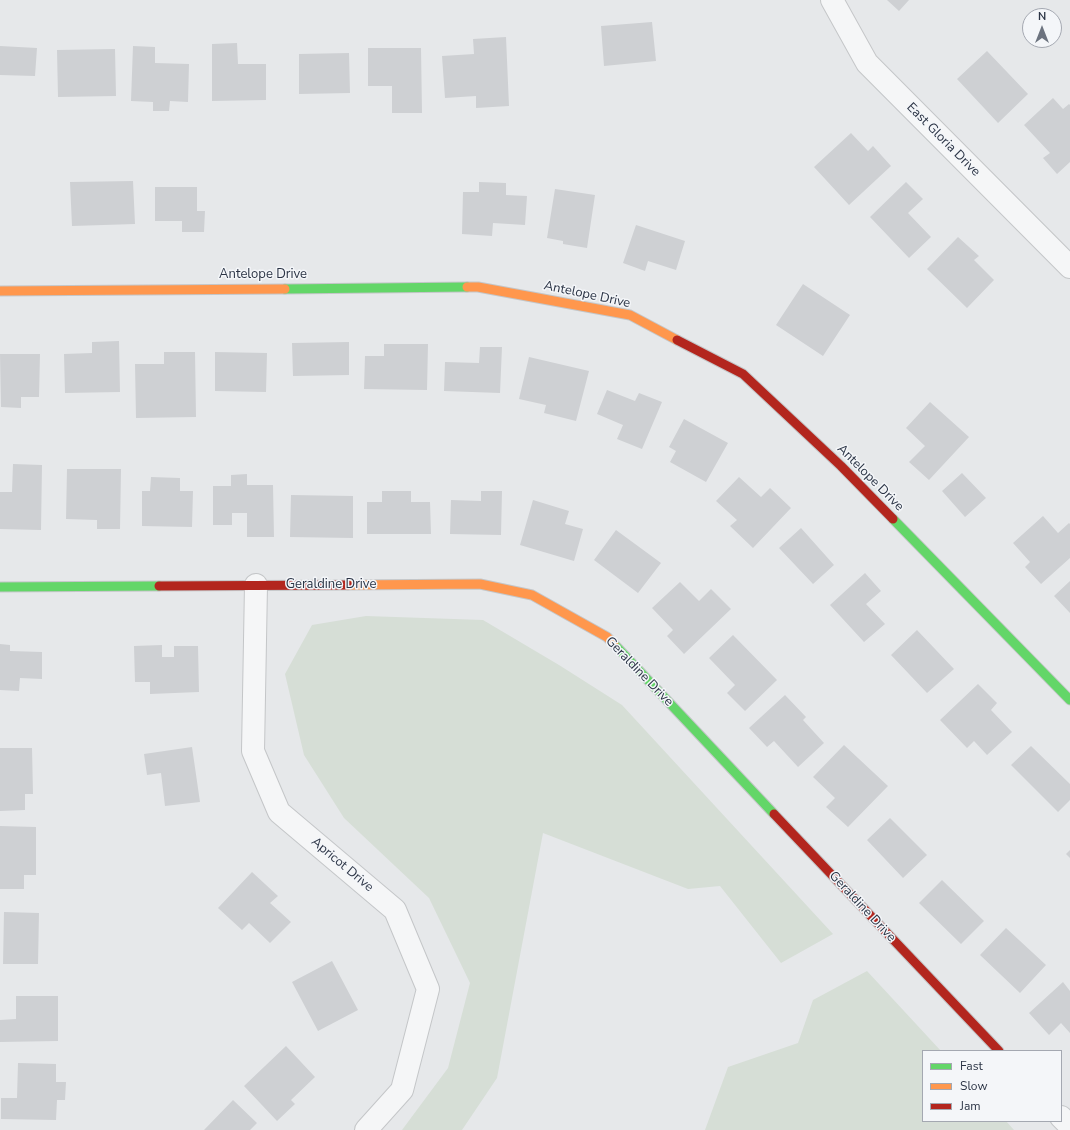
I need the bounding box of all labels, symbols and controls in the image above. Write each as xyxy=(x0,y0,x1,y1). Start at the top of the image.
north arrow xyxy=(1022,8,1062,48)
text: N xyxy=(1038,9,1046,24)
street label: East Gloria Drive xyxy=(903,100,983,180)
street label: Antelope Drive xyxy=(219,267,307,283)
street label: Antelope Drive xyxy=(542,278,632,312)
street label: Antelope Drive xyxy=(833,441,907,515)
street label: Geraldine Drive xyxy=(286,577,376,593)
street label: Geraldine Drive xyxy=(602,634,676,710)
street label: Apricot Drive xyxy=(308,834,376,896)
street label: Geraldine Drive xyxy=(825,869,899,945)
legend xyxy=(922,1050,1062,1122)
text: Fast xyxy=(960,1058,983,1074)
text: Slow xyxy=(960,1078,988,1094)
text: Jam xyxy=(960,1098,981,1114)

